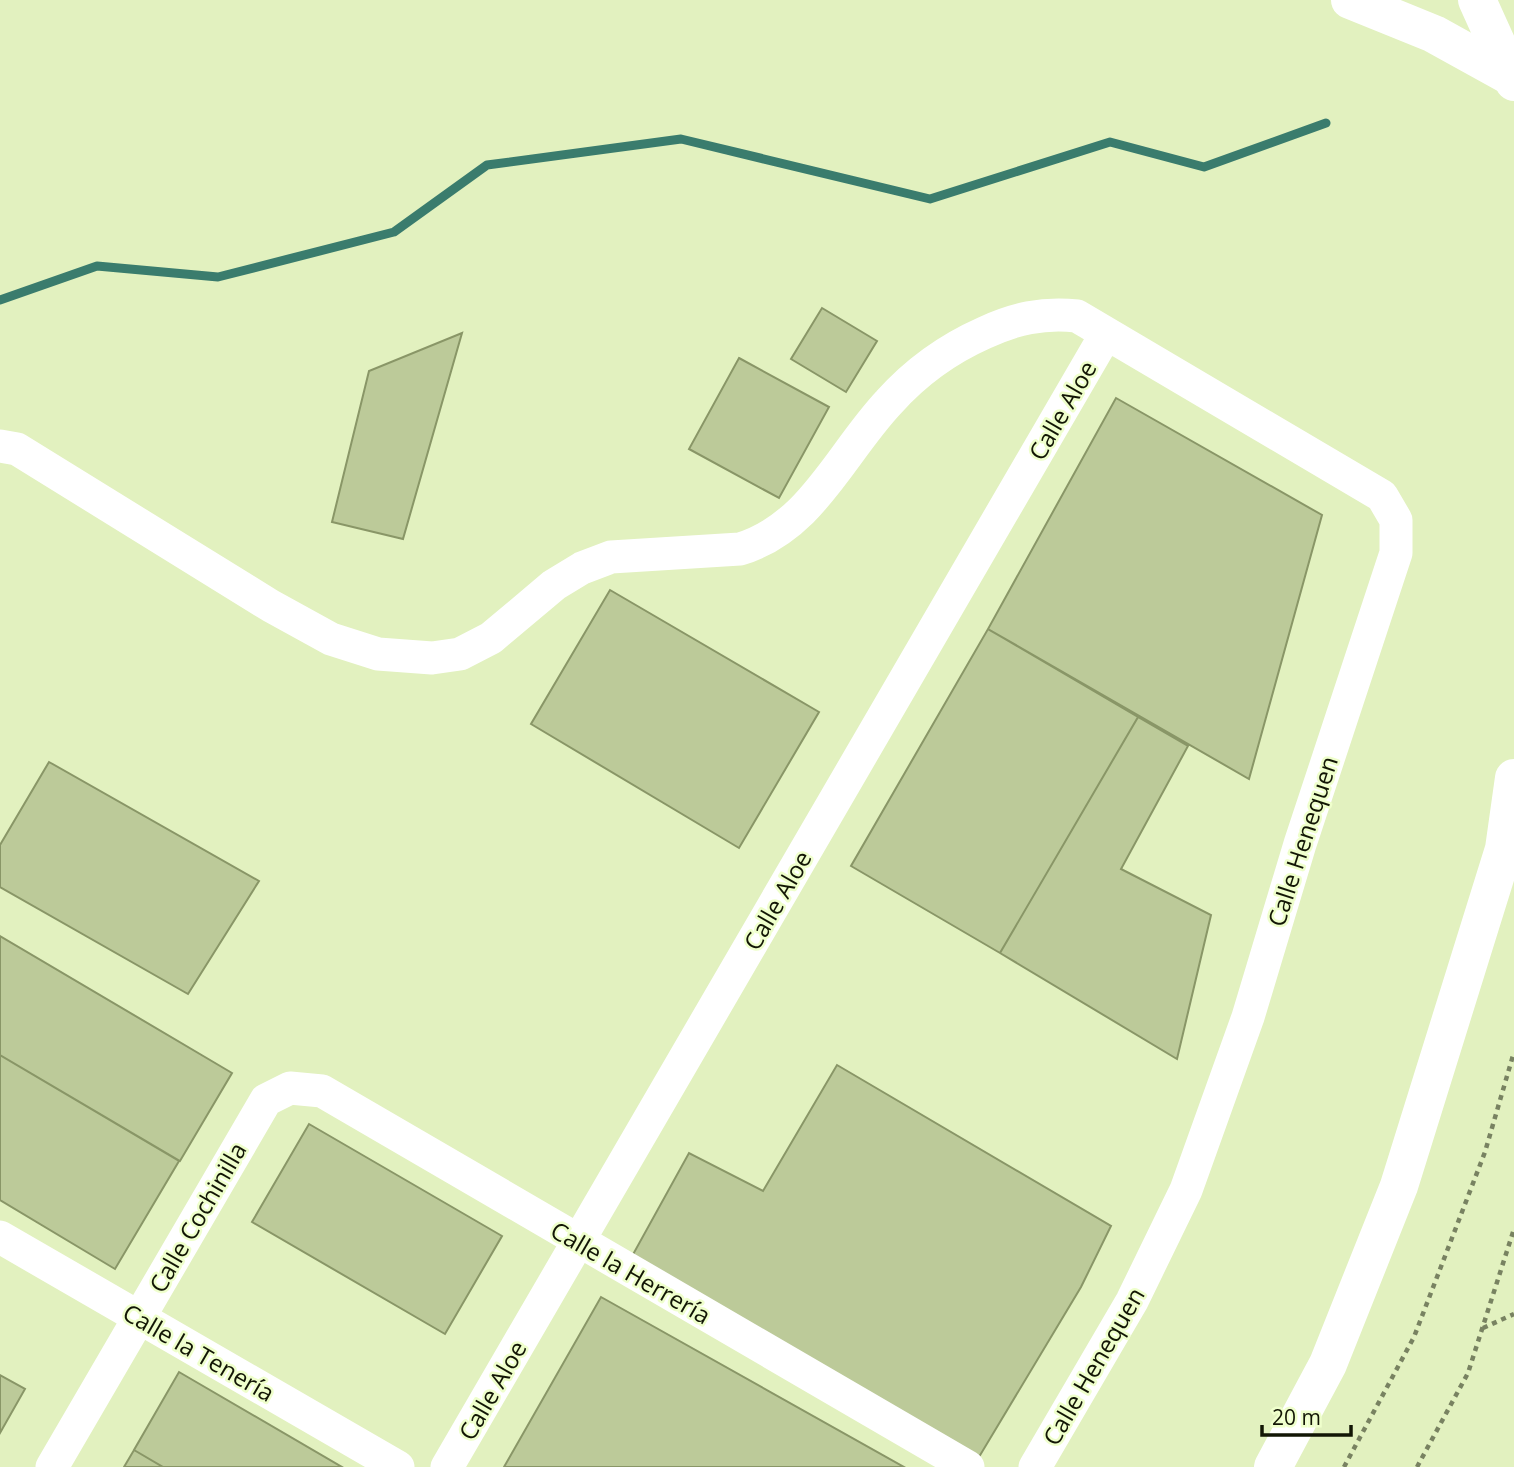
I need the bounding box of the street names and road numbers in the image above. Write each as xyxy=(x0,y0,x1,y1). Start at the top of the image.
street label: Calle Aloe xyxy=(1020,354,1104,466)
street label: Calle Henequen xyxy=(1259,752,1345,930)
street label: Calle Aloe xyxy=(735,844,819,956)
street label: Calle Cochinilla xyxy=(141,1136,253,1298)
street label: Calle la Herrería xyxy=(545,1213,717,1331)
street label: Calle Henequen xyxy=(1034,1281,1152,1451)
street label: Calle la Tenería xyxy=(117,1295,281,1409)
street label: Calle Aloe xyxy=(450,1334,534,1446)

